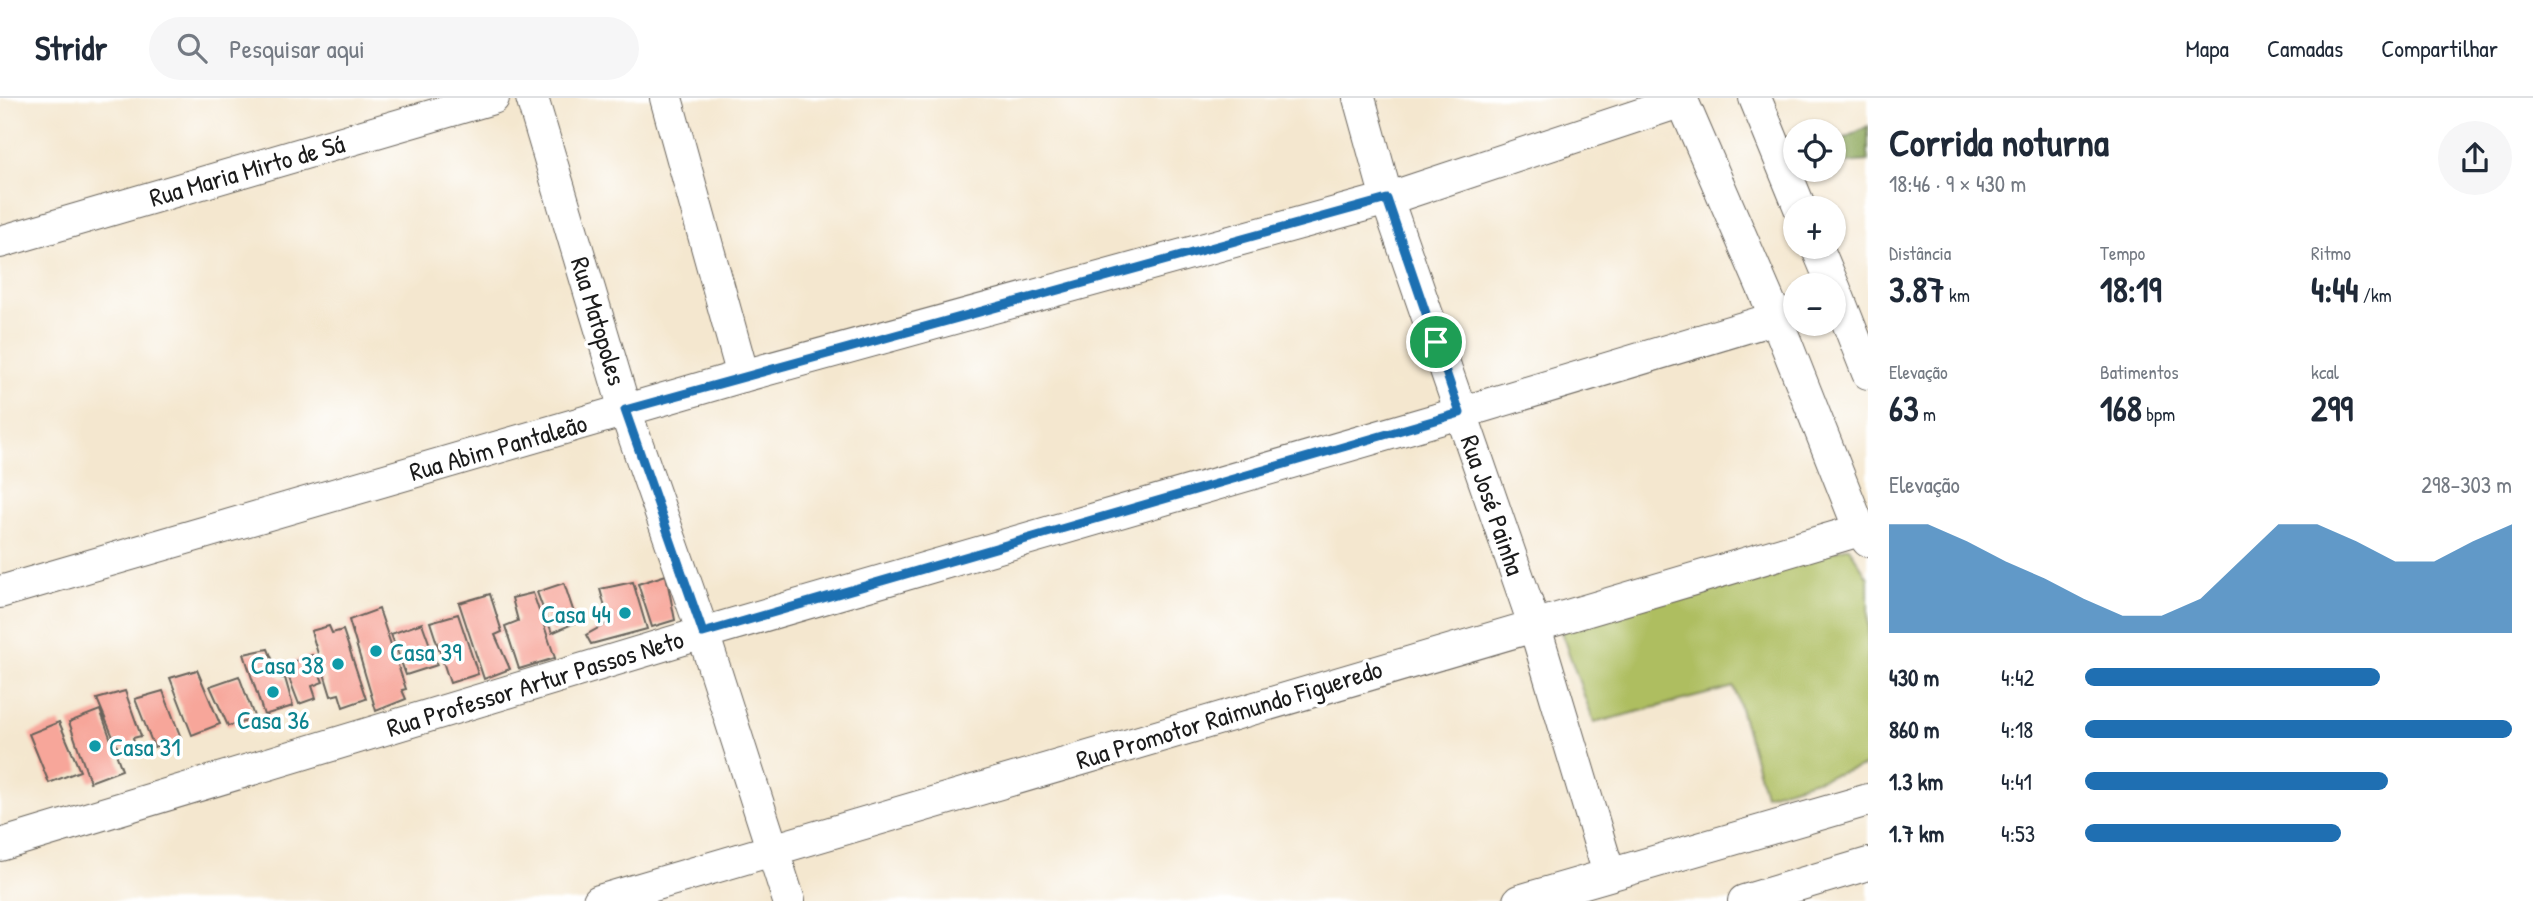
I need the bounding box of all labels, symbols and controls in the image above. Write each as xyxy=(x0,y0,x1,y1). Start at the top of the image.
search box xyxy=(149,17,639,80)
text: Stridr xyxy=(35,26,107,70)
icon: search xyxy=(173,29,211,67)
text: Pesquisar aqui xyxy=(229,31,365,66)
text: Mapa xyxy=(2186,32,2229,64)
text: Camadas xyxy=(2267,32,2343,64)
text: Compartilhar xyxy=(2381,32,2498,64)
text: Corrida noturna xyxy=(1889,116,2109,168)
map controls xyxy=(1783,119,1846,336)
button: locate xyxy=(1783,119,1846,182)
button: share xyxy=(2438,121,2512,195)
street label: Rua Maria Mirto de Sá xyxy=(145,125,349,215)
text: 18:46 · 9 × 430 m xyxy=(1889,168,2026,199)
button: + xyxy=(1783,196,1846,259)
text: Distância xyxy=(1889,240,1951,266)
text: Tempo xyxy=(2100,240,2145,266)
text: Ritmo xyxy=(2311,240,2351,266)
street label: Rua Matopoles xyxy=(563,253,635,389)
text: 3.87 xyxy=(1889,266,1945,313)
text: 18:19 xyxy=(2100,266,2162,313)
text: 4:44 xyxy=(2311,266,2359,313)
button: − xyxy=(1783,273,1846,336)
text: km xyxy=(1945,282,1970,308)
text: /km xyxy=(2359,282,2392,308)
pin xyxy=(1406,312,1466,372)
icon: arrive xyxy=(1417,323,1455,361)
text: Elevação xyxy=(1889,359,1948,385)
text: Batimentos xyxy=(2100,359,2178,385)
text: kcal xyxy=(2311,359,2339,385)
text: 63 xyxy=(1889,385,1919,432)
text: 168 xyxy=(2100,385,2142,432)
text: 299 xyxy=(2311,385,2353,432)
text: m xyxy=(1919,401,1936,427)
text: bpm xyxy=(2142,401,2175,427)
street label: Rua Abim Pantaleão xyxy=(405,405,591,489)
street label: Rua José Painha xyxy=(1453,430,1533,580)
text: Elevação xyxy=(1889,469,1960,500)
text: 298–303 m xyxy=(2421,469,2512,500)
place label: Casa 44 xyxy=(541,596,611,631)
marker: Casa 44 xyxy=(617,605,633,621)
street label: Rua Professor Artur Passos Neto xyxy=(382,621,688,745)
place label: Casa 39 xyxy=(390,634,462,669)
marker: Casa 39 xyxy=(368,643,384,659)
place label: Casa 38 xyxy=(250,647,324,682)
street label: Rua Promotor Raimundo Figueredo xyxy=(1072,651,1386,777)
marker: Casa 38 xyxy=(330,656,346,672)
text: 430 m xyxy=(1889,662,1939,693)
text: 4:42 xyxy=(2001,662,2034,693)
marker: Casa 36 xyxy=(265,684,281,700)
place label: Casa 36 xyxy=(237,702,309,737)
text: 860 m xyxy=(1889,714,1939,745)
text: 4:18 xyxy=(2001,714,2033,745)
place label: Casa 31 xyxy=(109,729,181,764)
marker: Casa 31 xyxy=(87,738,103,754)
text: 1.3 km xyxy=(1889,766,1943,797)
text: 4:41 xyxy=(2001,766,2032,797)
text: 1.7 km xyxy=(1889,818,1944,849)
text: 4:53 xyxy=(2001,818,2035,849)

